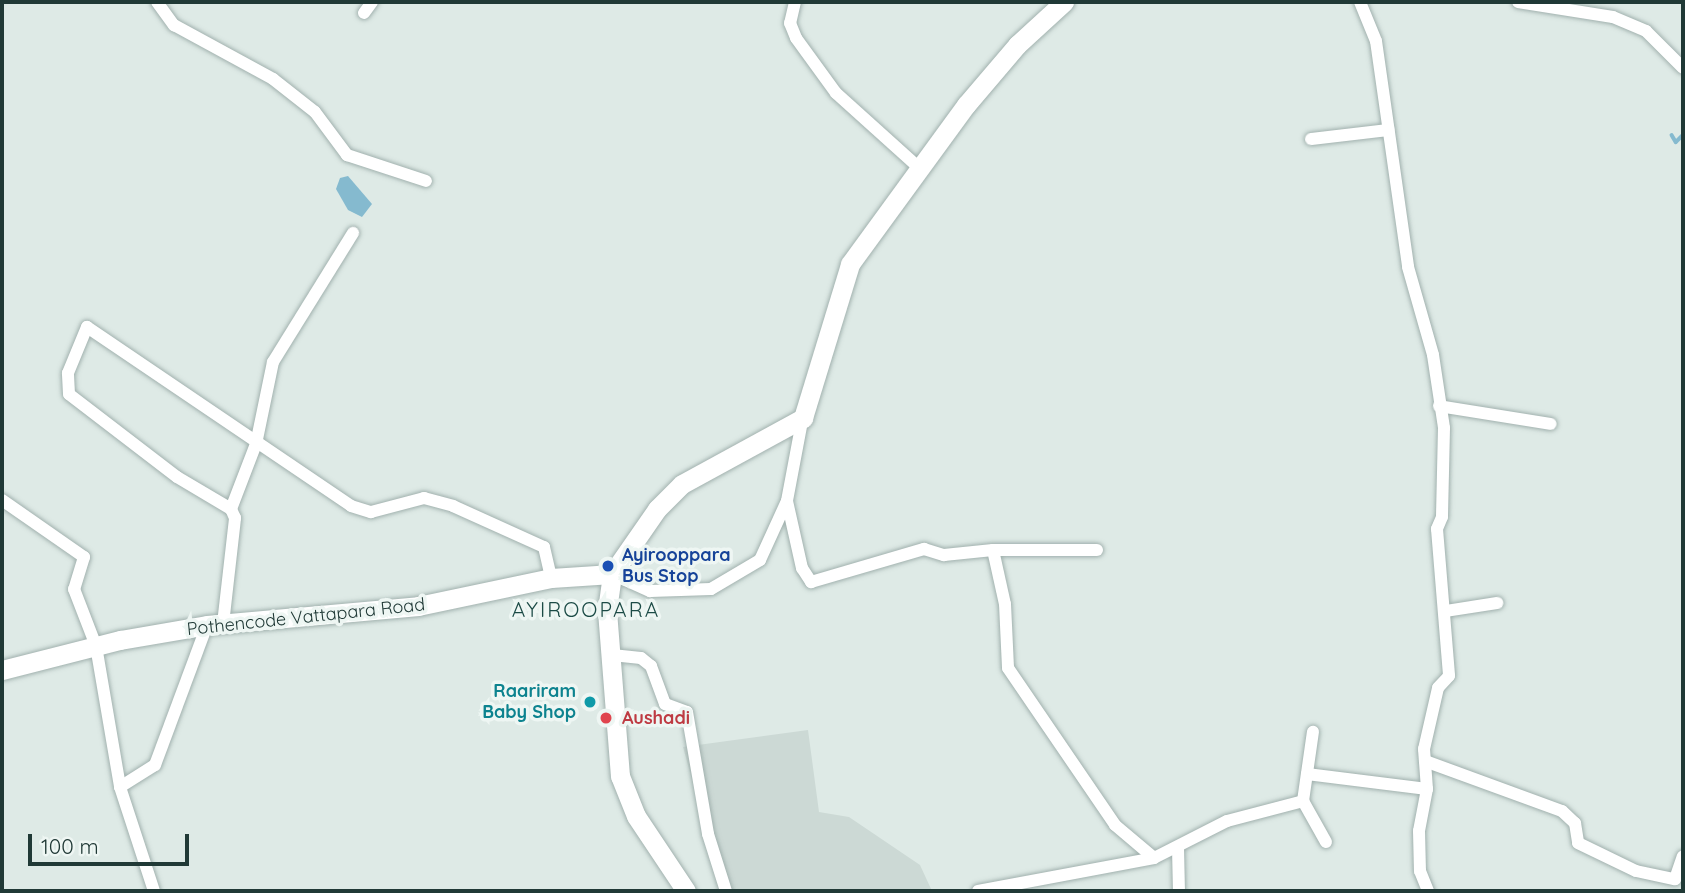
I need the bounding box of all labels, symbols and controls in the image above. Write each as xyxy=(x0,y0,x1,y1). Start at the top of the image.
place label: Ayirooppara Bus Stop xyxy=(622,545,731,588)
marker: Ayirooppara Bus Stop xyxy=(600,558,616,574)
street label: Pothencode Vattapara Road xyxy=(186,594,426,640)
district label: AYIROOPARA xyxy=(513,596,659,622)
place label: Raariram Baby Shop xyxy=(482,681,576,724)
marker: Raariram Baby Shop xyxy=(582,694,598,710)
place label: Aushadi xyxy=(622,707,690,729)
marker: Aushadi xyxy=(596,708,616,728)
scale bar xyxy=(32,820,192,864)
text: 100 m xyxy=(41,833,99,859)

